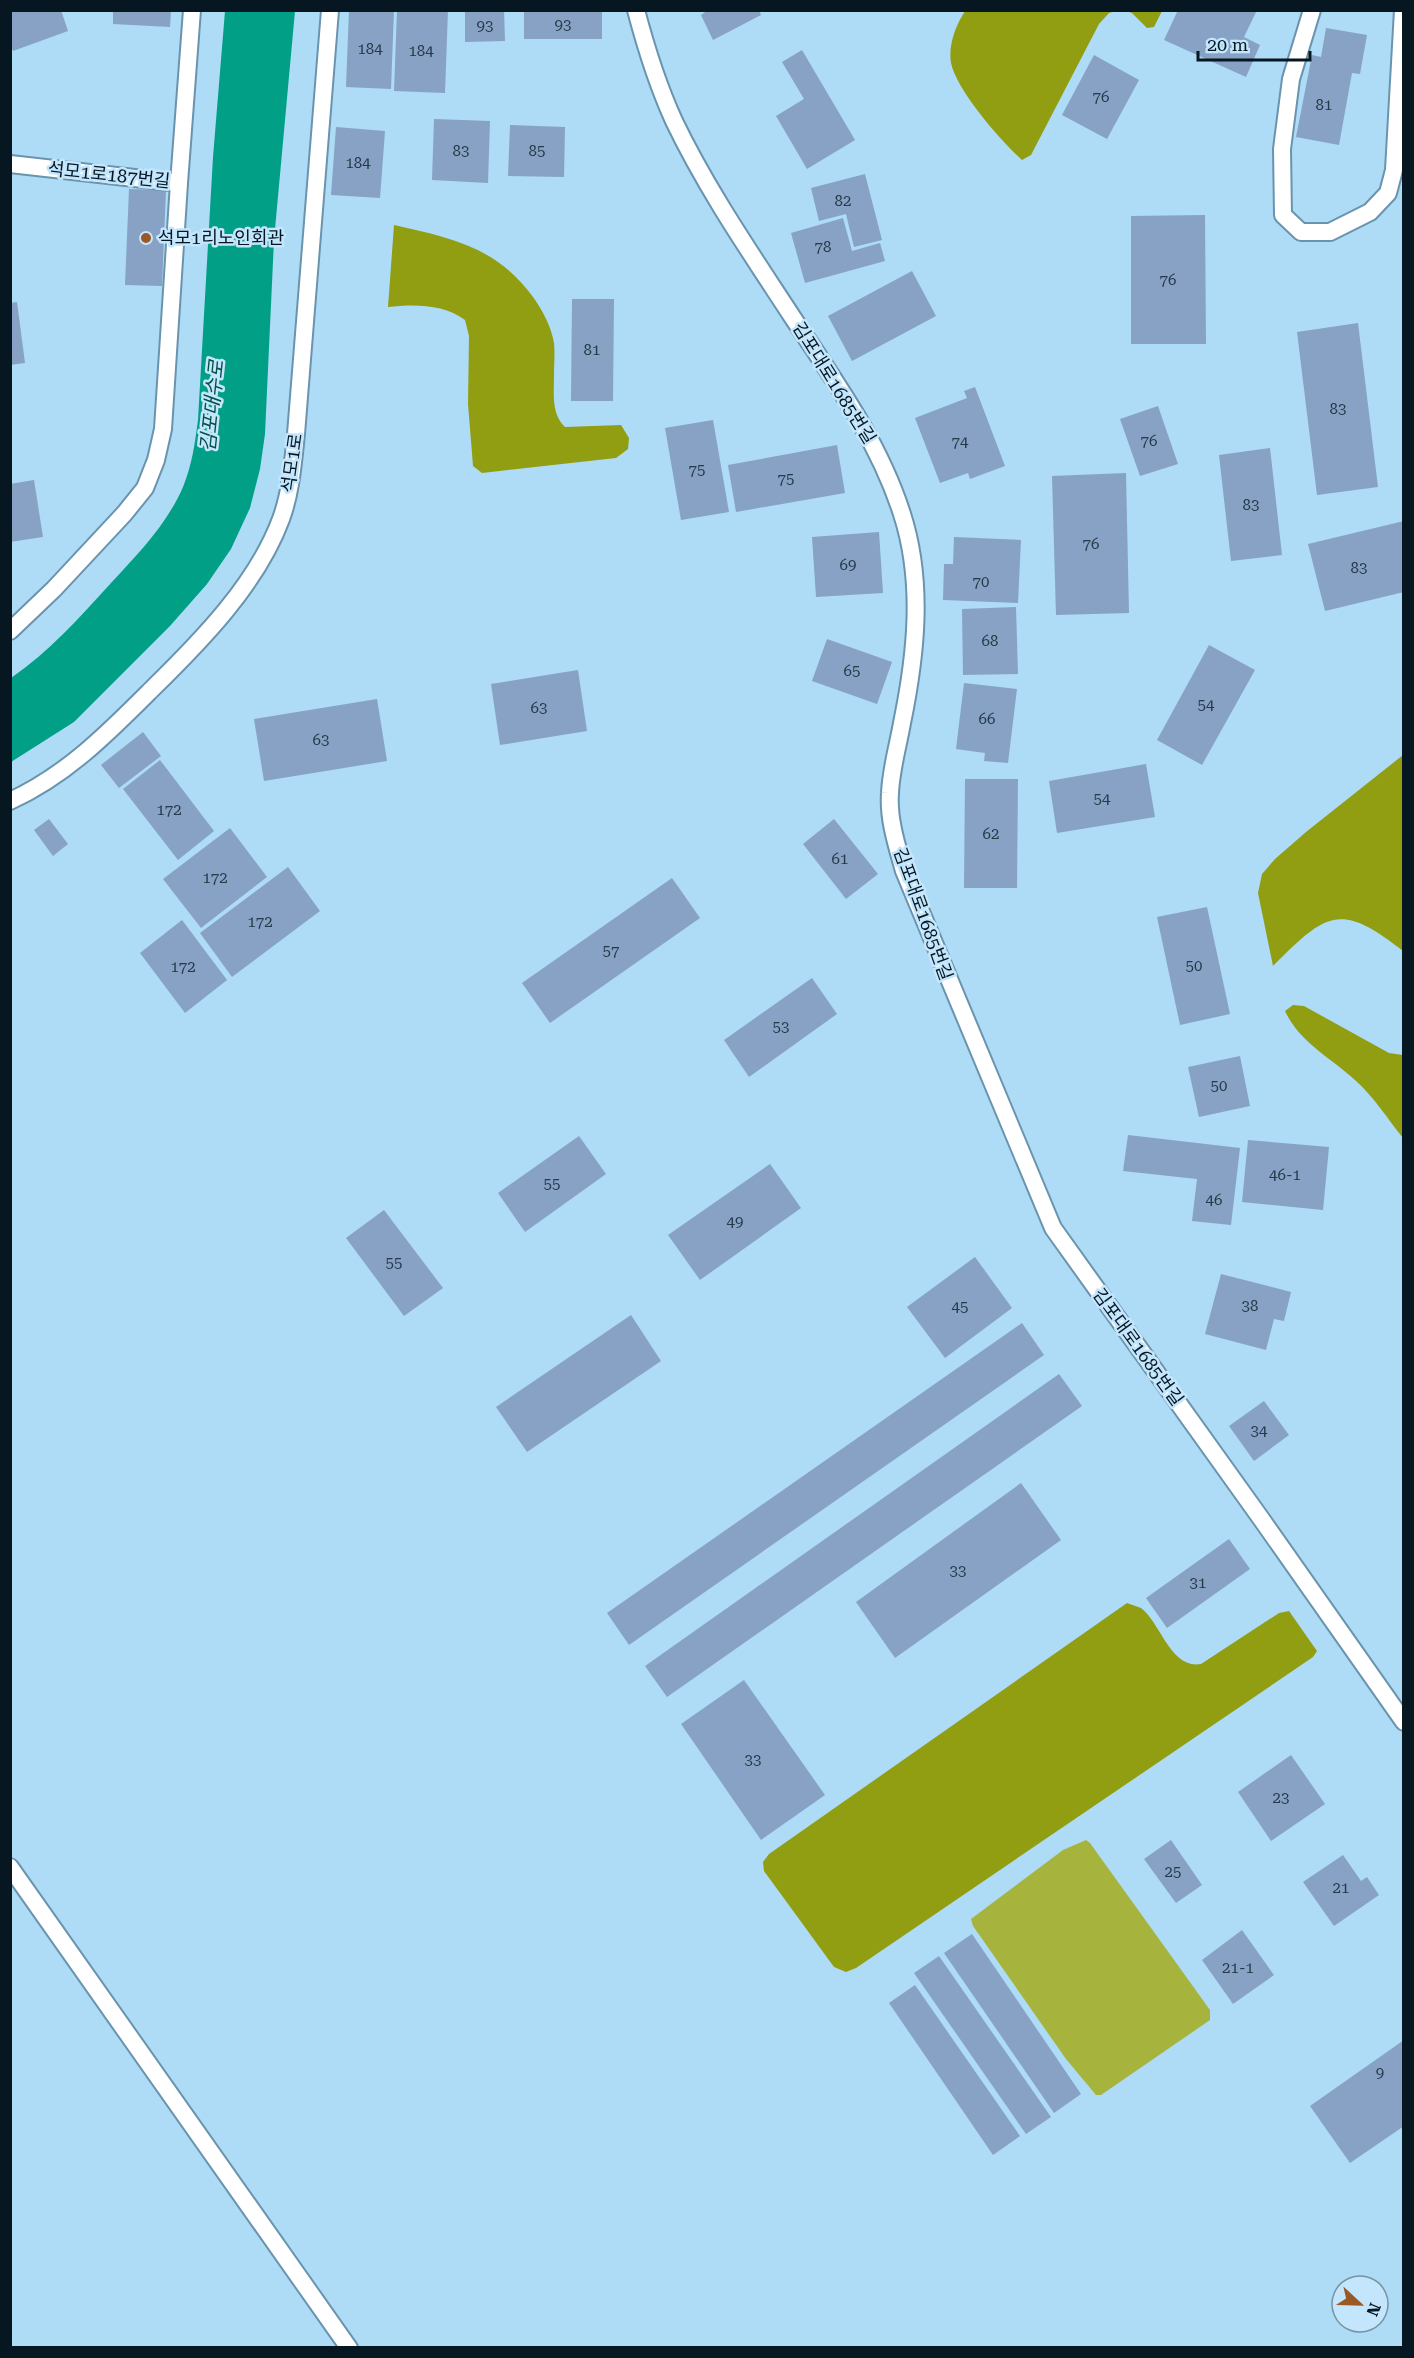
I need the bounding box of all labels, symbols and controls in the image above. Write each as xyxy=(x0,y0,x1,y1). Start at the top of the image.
house number: 93 xyxy=(555,16,571,34)
house number: 93 xyxy=(477,17,493,35)
scale bar xyxy=(1198,24,1310,62)
text: 20 m xyxy=(1207,34,1248,55)
house number: 184 xyxy=(357,40,383,58)
house number: 184 xyxy=(408,42,434,60)
house number: 76 xyxy=(1093,88,1109,106)
house number: 81 xyxy=(1316,96,1332,114)
house number: 83 xyxy=(453,142,469,160)
house number: 85 xyxy=(529,142,545,160)
house number: 184 xyxy=(345,154,371,172)
street label: 석모1로187번길 xyxy=(47,158,171,191)
house number: 82 xyxy=(835,192,851,210)
place label: 석모1리노인회관 xyxy=(158,227,284,248)
marker: 석모1리노인회관 xyxy=(139,231,153,245)
house number: 78 xyxy=(815,238,831,256)
house number: 76 xyxy=(1160,271,1176,289)
street label: 김포대로1685번길 xyxy=(789,318,880,448)
house number: 81 xyxy=(584,341,600,359)
water label: 김포대수로 xyxy=(195,357,229,453)
house number: 83 xyxy=(1330,400,1346,418)
street label: 석모1로 xyxy=(277,432,306,494)
house number: 76 xyxy=(1141,432,1157,450)
house number: 74 xyxy=(952,433,969,451)
house number: 75 xyxy=(689,461,705,479)
house number: 75 xyxy=(778,470,794,488)
house number: 83 xyxy=(1243,496,1259,514)
house number: 76 xyxy=(1083,535,1099,553)
house number: 69 xyxy=(840,556,856,574)
house number: 83 xyxy=(1351,559,1367,577)
house number: 70 xyxy=(973,573,989,591)
house number: 68 xyxy=(982,632,998,650)
house number: 65 xyxy=(844,662,860,680)
house number: 54 xyxy=(1198,696,1215,714)
house number: 63 xyxy=(531,699,547,717)
house number: 66 xyxy=(979,710,995,728)
house number: 63 xyxy=(313,731,329,749)
house number: 54 xyxy=(1094,790,1111,808)
house number: 172 xyxy=(156,801,182,819)
house number: 62 xyxy=(983,825,999,843)
street label: 김포대로1685번길 xyxy=(890,845,957,983)
house number: 61 xyxy=(832,850,848,868)
house number: 172 xyxy=(202,869,228,887)
house number: 172 xyxy=(247,913,273,931)
house number: 57 xyxy=(603,942,619,960)
house number: 50 xyxy=(1186,957,1202,975)
house number: 172 xyxy=(170,958,196,976)
house number: 53 xyxy=(773,1018,789,1036)
house number: 50 xyxy=(1211,1077,1227,1095)
house number: 46-1 xyxy=(1269,1166,1301,1184)
house number: 55 xyxy=(544,1175,560,1193)
house number: 46 xyxy=(1206,1191,1222,1209)
house number: 49 xyxy=(727,1213,743,1231)
house number: 55 xyxy=(386,1254,402,1272)
street label: 김포대로1685번길 xyxy=(1089,1284,1188,1409)
house number: 38 xyxy=(1242,1297,1258,1315)
house number: 45 xyxy=(952,1298,968,1316)
house number: 34 xyxy=(1251,1422,1268,1440)
house number: 33 xyxy=(950,1562,966,1580)
house number: 31 xyxy=(1190,1574,1206,1592)
house number: 33 xyxy=(745,1751,761,1769)
house number: 23 xyxy=(1273,1789,1289,1807)
house number: 25 xyxy=(1165,1863,1181,1881)
house number: 21 xyxy=(1333,1879,1349,1897)
house number: 21-1 xyxy=(1222,1959,1254,1977)
house number: 9 xyxy=(1376,2064,1384,2082)
north arrow xyxy=(1330,2274,1390,2334)
text: N xyxy=(1362,2300,1385,2319)

